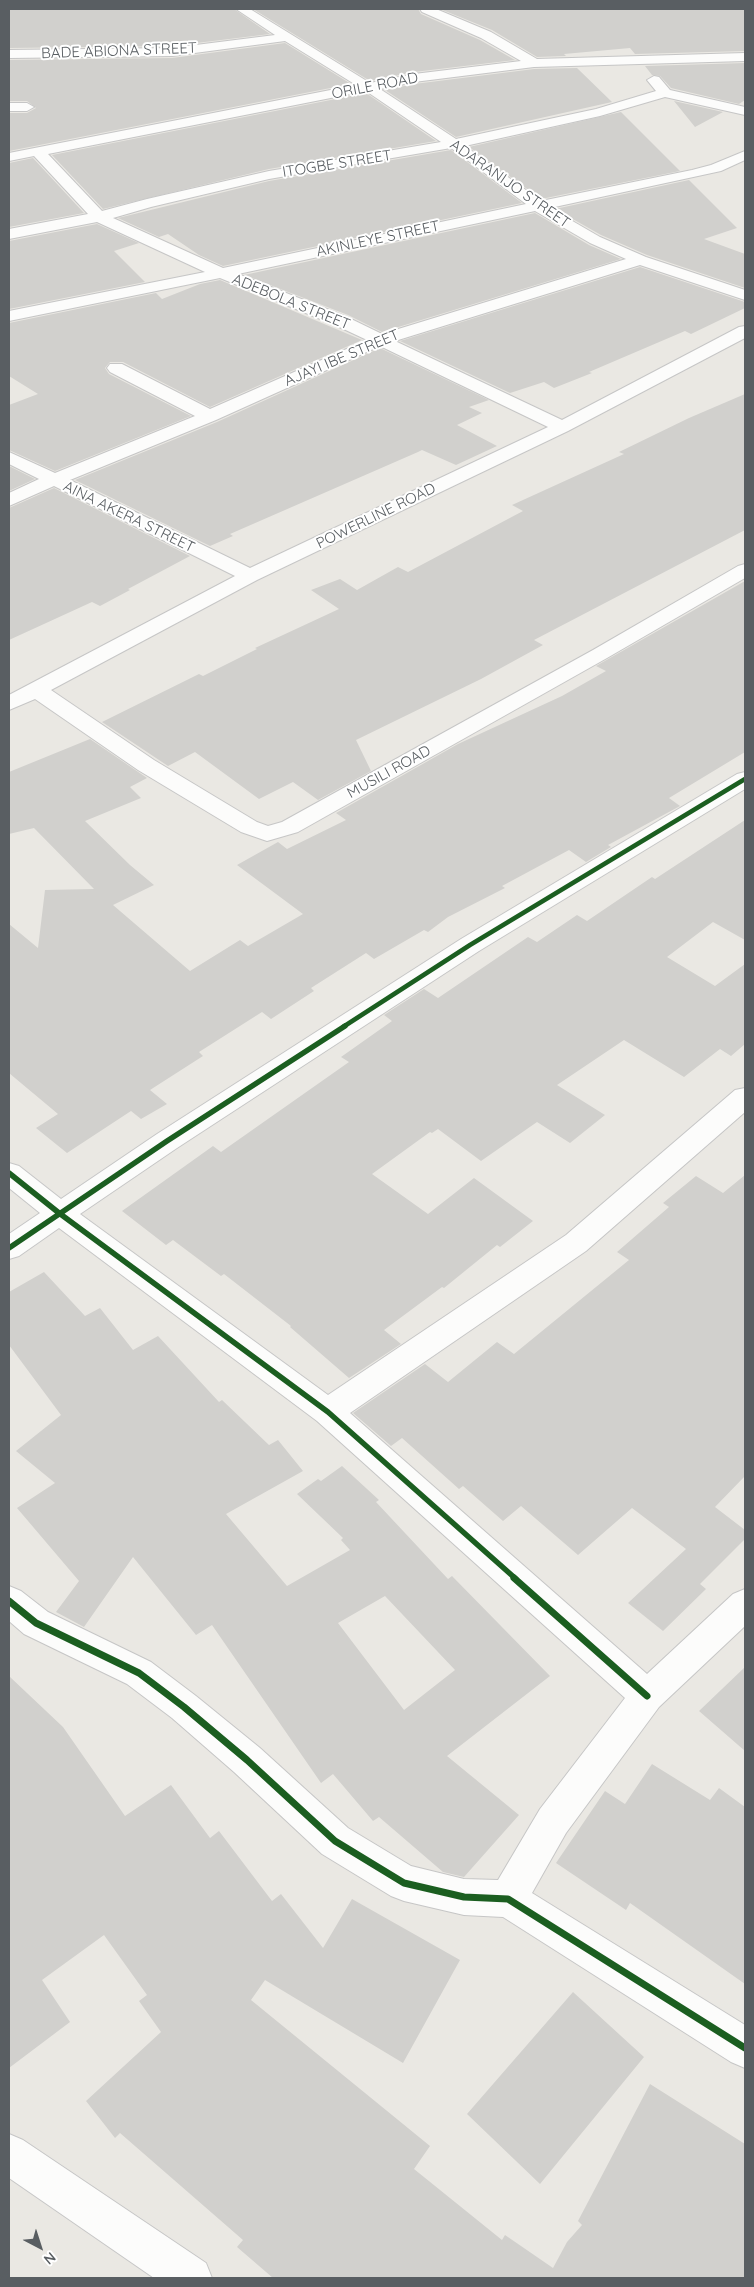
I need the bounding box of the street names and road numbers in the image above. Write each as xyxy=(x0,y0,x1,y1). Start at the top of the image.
street label: BADE ABIONA STREET xyxy=(41,39,197,63)
street label: ORILE ROAD xyxy=(330,69,420,103)
street label: ADARANIJO STREET xyxy=(447,136,573,232)
street label: ITOGBE STREET xyxy=(281,146,393,182)
street label: AKINLEYE STREET xyxy=(315,217,441,261)
street label: ADEBOLA STREET xyxy=(229,270,353,334)
street label: AJAYI IBE STREET xyxy=(282,326,402,390)
street label: AINA AKERA STREET xyxy=(60,477,198,557)
street label: POWERLINE ROAD xyxy=(313,479,439,553)
street label: MUSILI ROAD xyxy=(344,742,434,802)

